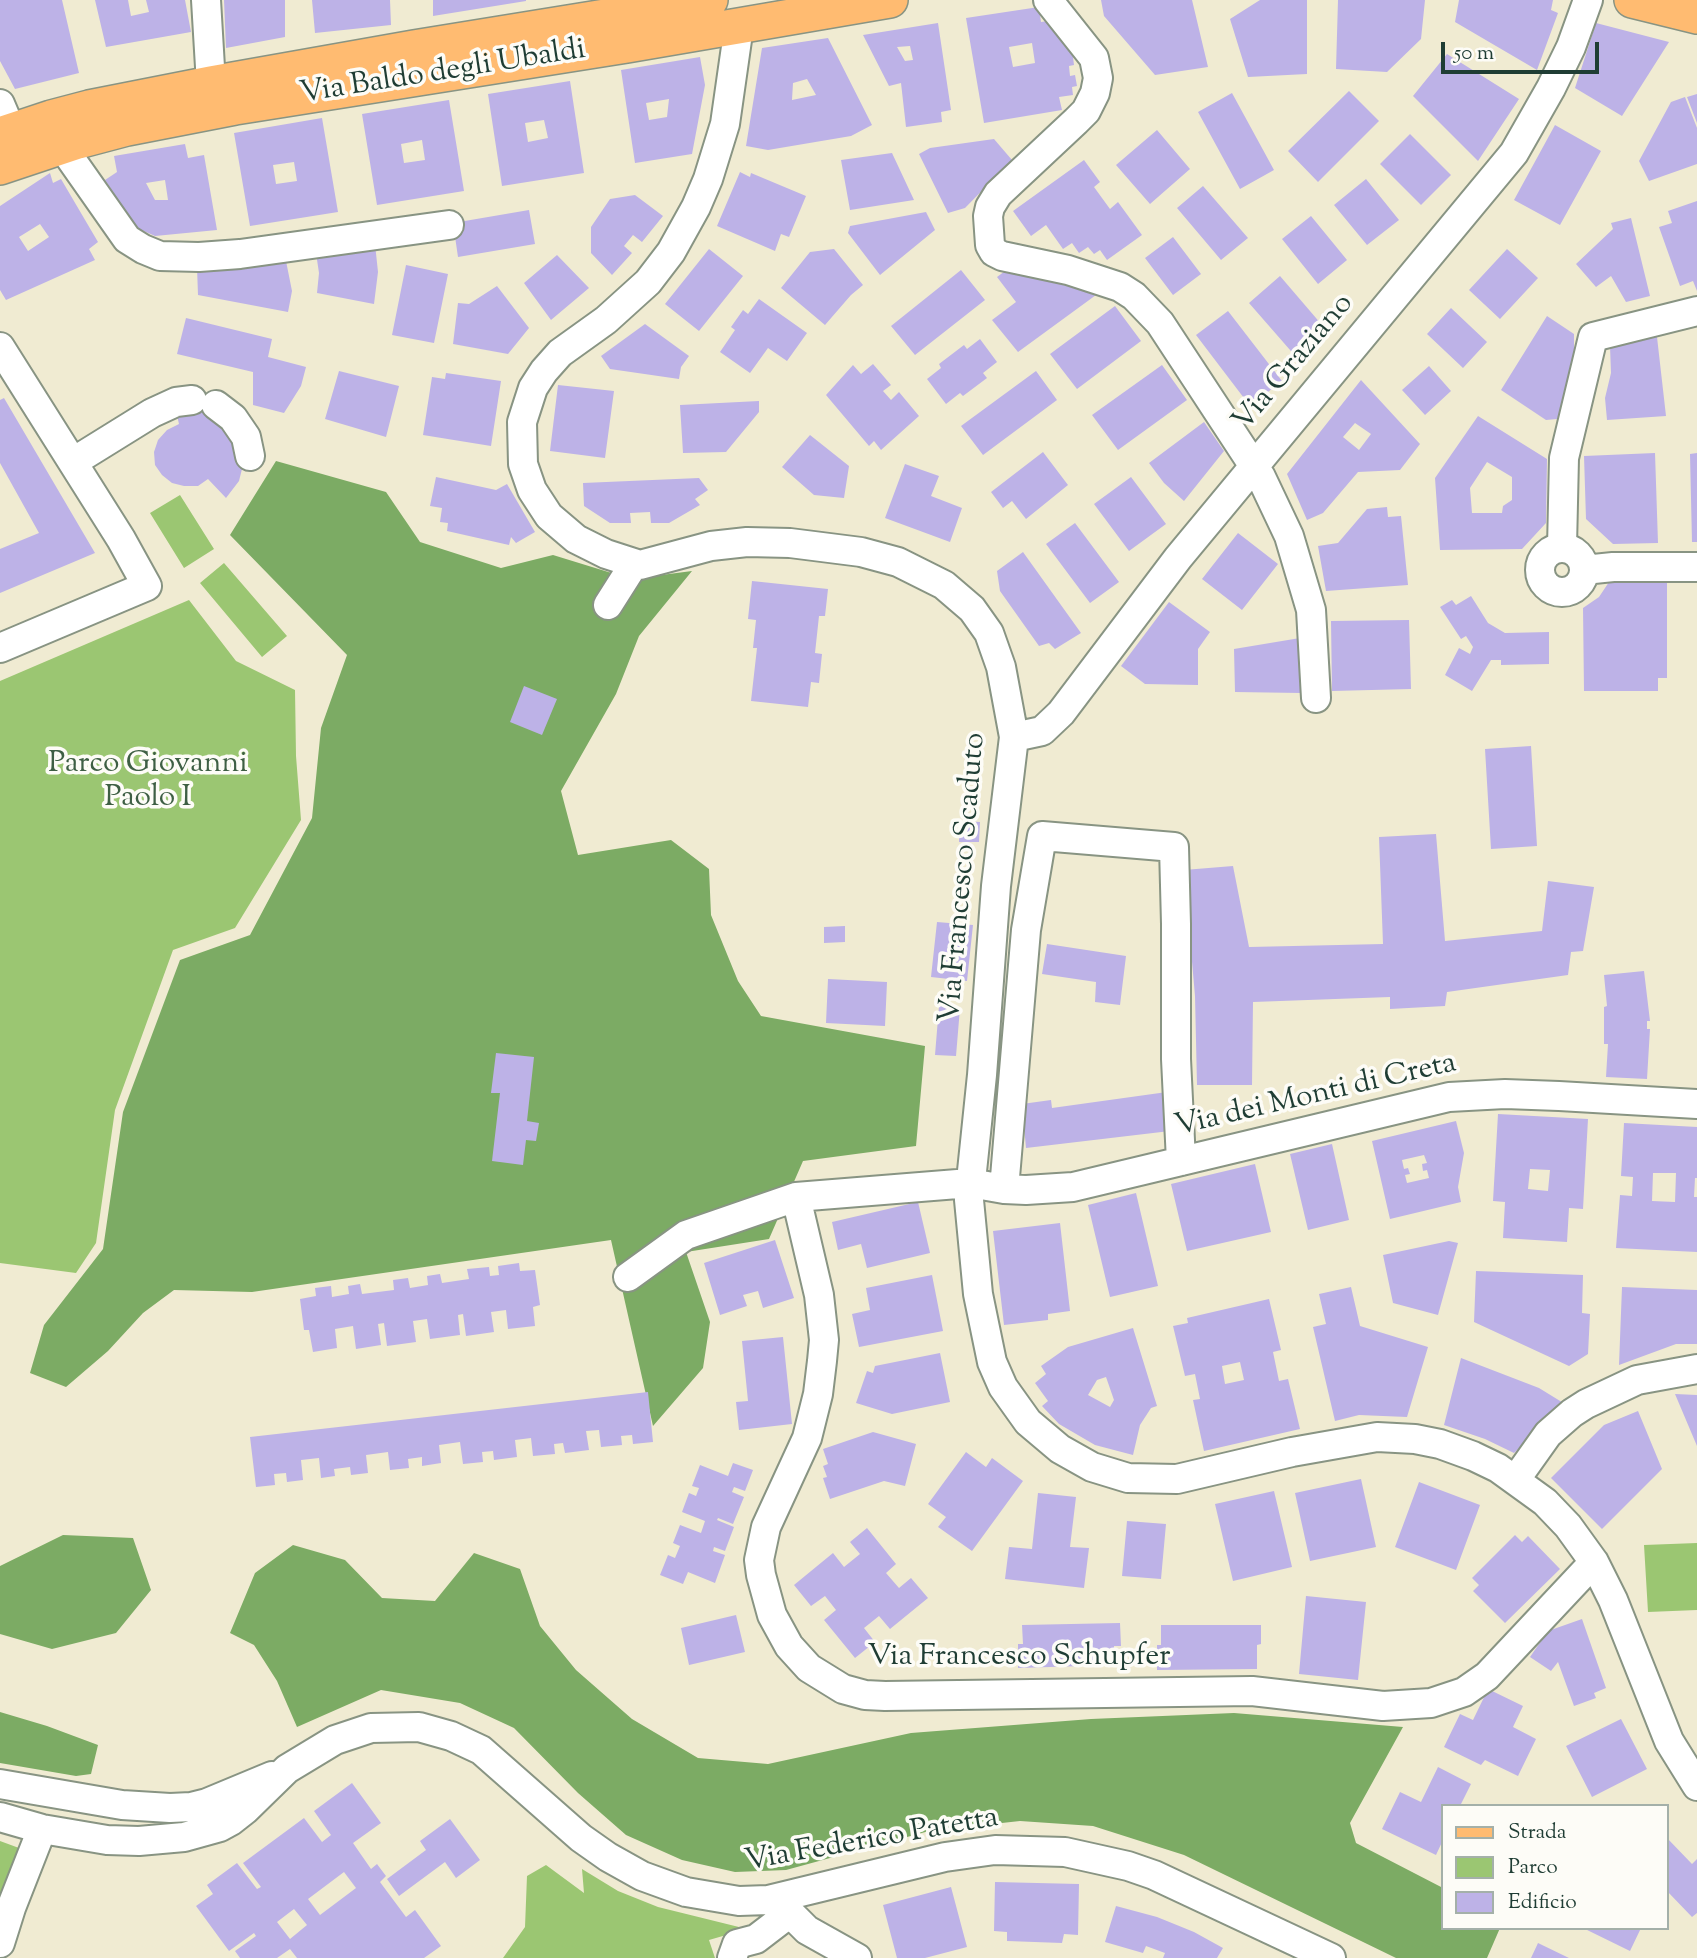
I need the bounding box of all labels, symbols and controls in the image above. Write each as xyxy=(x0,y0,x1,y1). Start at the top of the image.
scale bar xyxy=(1445,28,1602,72)
street label: Via Baldo degli Ubaldi xyxy=(298,34,588,114)
text: 50 m xyxy=(1454,39,1494,69)
street label: Via Graziano xyxy=(1227,288,1363,440)
street label: Via Francesco Scaduto xyxy=(934,731,996,1025)
park label: Parco Giovanni Paolo I xyxy=(48,748,248,818)
street label: Via dei Monti di Creta xyxy=(1172,1047,1460,1147)
street label: Via Francesco Schupfer xyxy=(867,1641,1171,1677)
street label: Via Federico Patetta xyxy=(743,1802,1001,1882)
legend xyxy=(1442,1804,1669,1930)
text: Strada xyxy=(1508,1818,1567,1848)
text: Parco xyxy=(1508,1853,1558,1883)
text: Edificio xyxy=(1508,1888,1577,1918)

